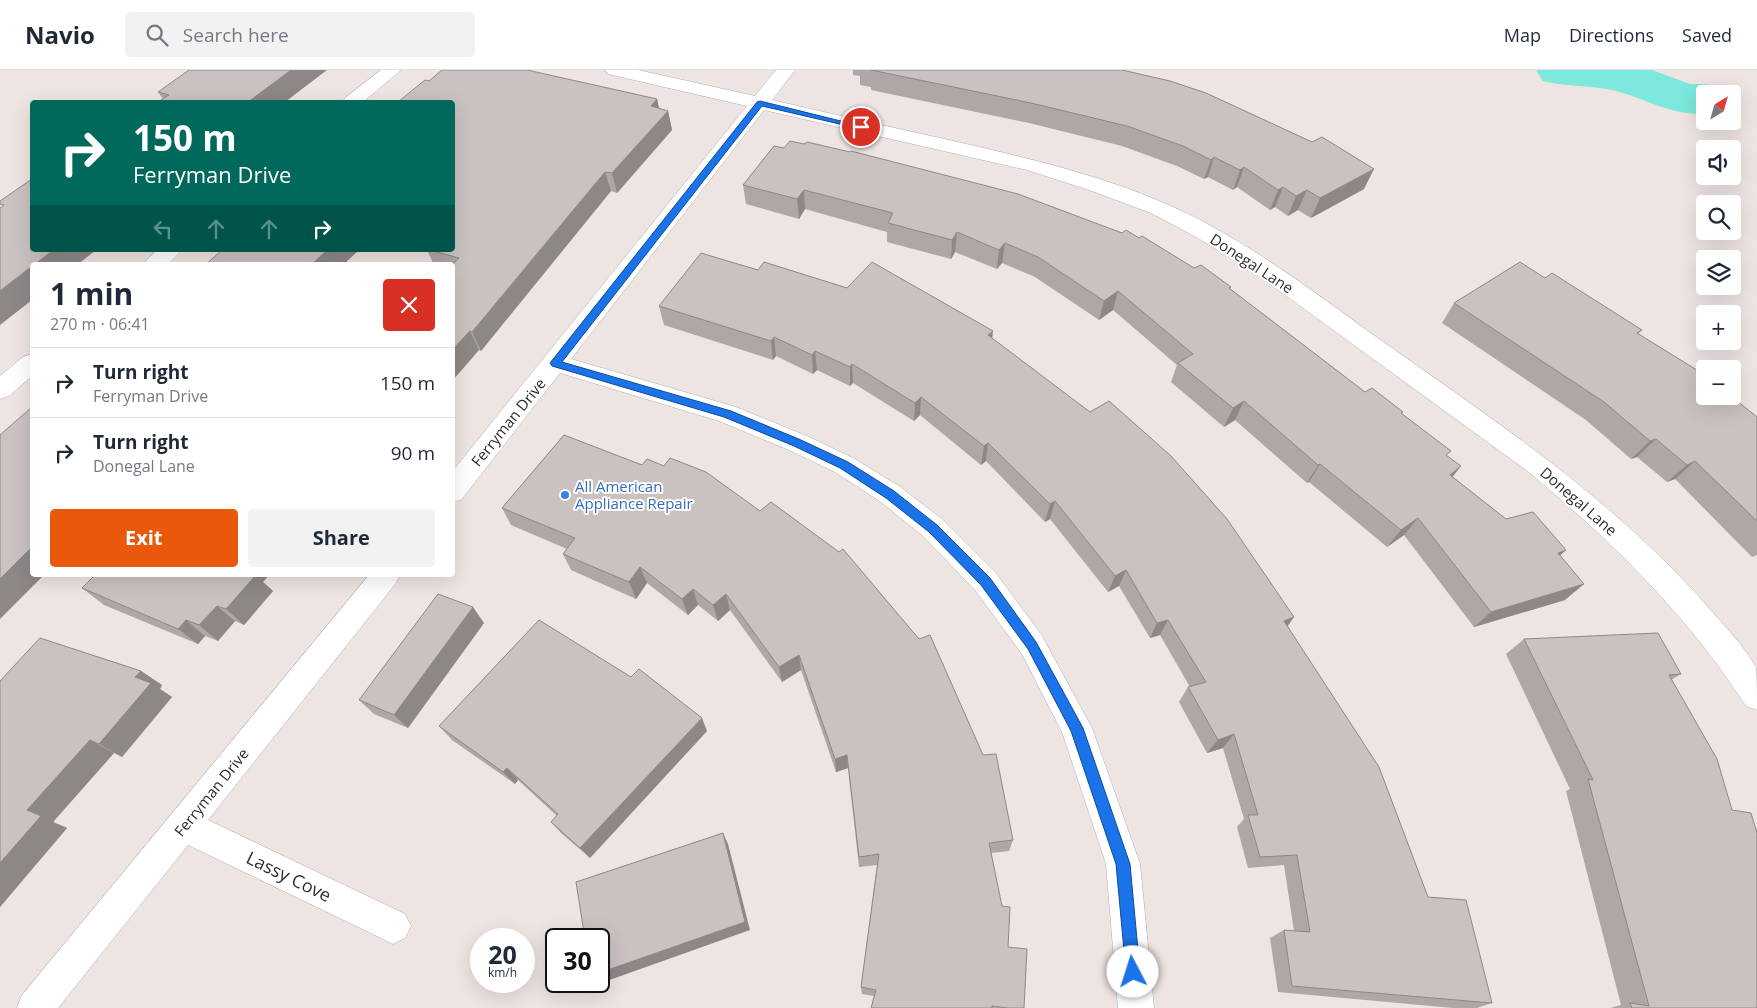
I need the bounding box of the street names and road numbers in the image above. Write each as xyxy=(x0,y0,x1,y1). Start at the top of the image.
street label: Donegal Lane xyxy=(1207,229,1297,297)
street label: Ferryman Drive xyxy=(466,374,550,470)
street label: Donegal Lane xyxy=(1536,462,1622,540)
street label: Ferryman Drive xyxy=(169,744,253,840)
street label: Lassy Cove xyxy=(243,845,335,907)

